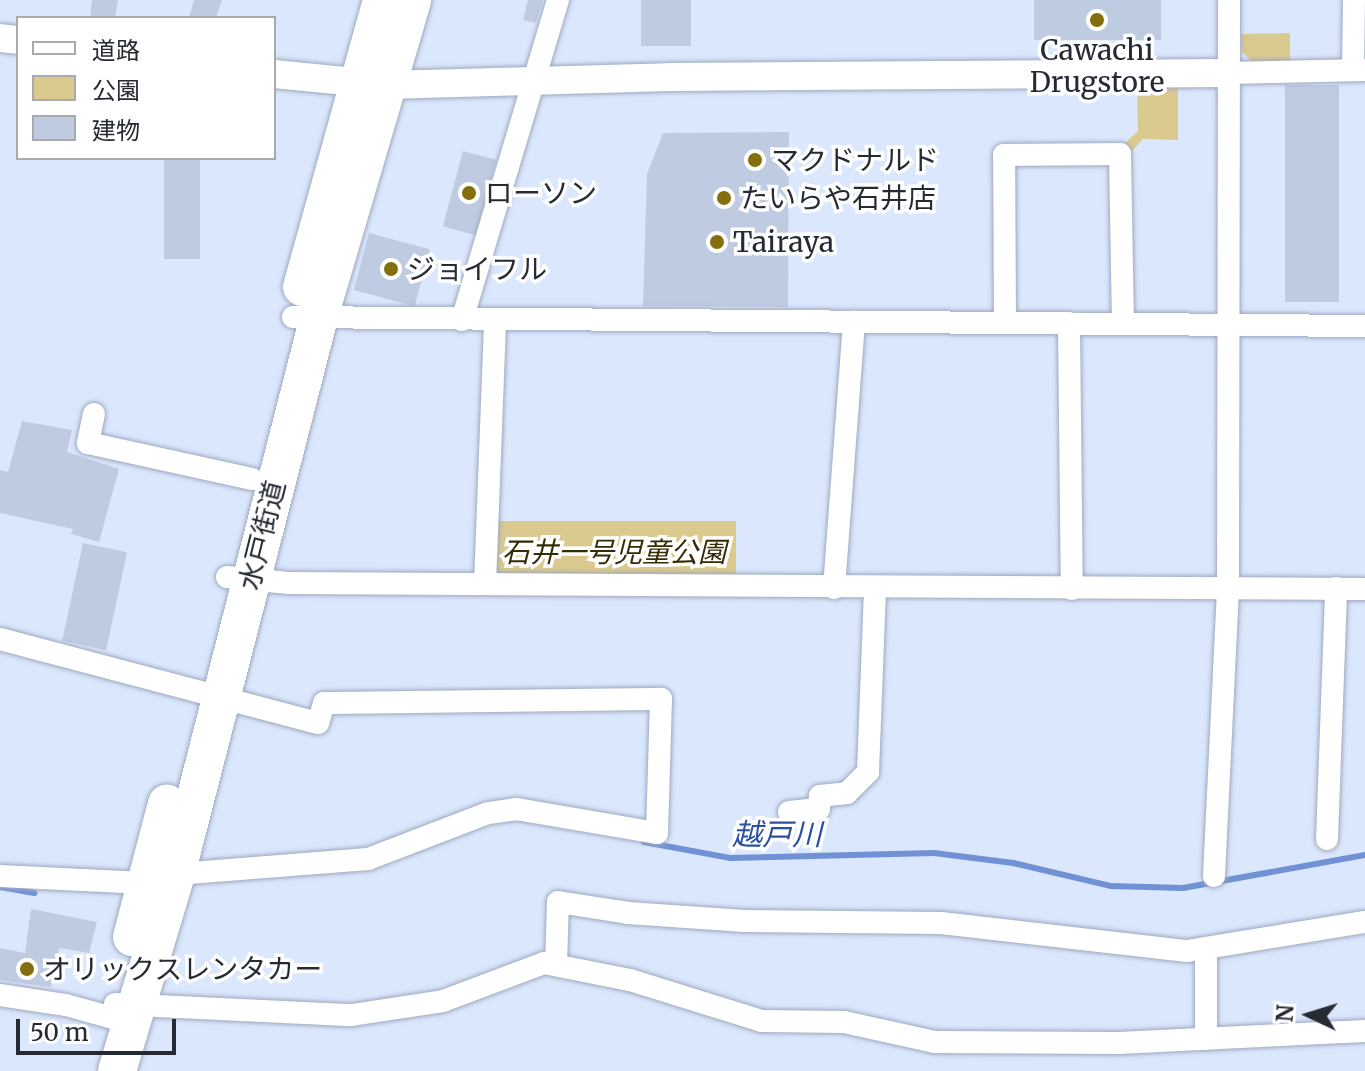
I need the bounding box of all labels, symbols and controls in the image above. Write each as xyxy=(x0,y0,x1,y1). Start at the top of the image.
marker: Cawachi Drugstore xyxy=(1088,11,1106,29)
legend xyxy=(16,16,276,160)
place label: Cawachi Drugstore xyxy=(1030,33,1164,99)
text: 道路 xyxy=(92,35,140,66)
text: 公園 xyxy=(92,75,140,106)
text: 建物 xyxy=(92,115,140,146)
place label: マクドナルド xyxy=(771,143,939,177)
marker: マクドナルド xyxy=(746,151,764,169)
place label: ローソン xyxy=(485,176,597,210)
place label: たいらや石井店 xyxy=(740,181,936,215)
marker: ローソン xyxy=(460,184,478,202)
marker: たいらや石井店 xyxy=(715,189,733,207)
place label: Tairaya xyxy=(733,225,834,259)
marker: Tairaya xyxy=(708,233,726,251)
place label: ジョイフル xyxy=(407,252,547,286)
marker: ジョイフル xyxy=(382,260,400,278)
street label: 水戸街道 xyxy=(232,477,292,593)
park label: 石井一号児童公園 xyxy=(502,535,726,569)
water label: 越戸川 xyxy=(732,816,822,852)
place label: オリックスレンタカー xyxy=(43,952,323,986)
marker: オリックスレンタカー xyxy=(18,960,36,978)
north arrow xyxy=(1269,975,1349,1055)
scale bar xyxy=(20,1003,180,1053)
text: N xyxy=(1270,1004,1300,1023)
text: 50 m xyxy=(30,1017,89,1048)

